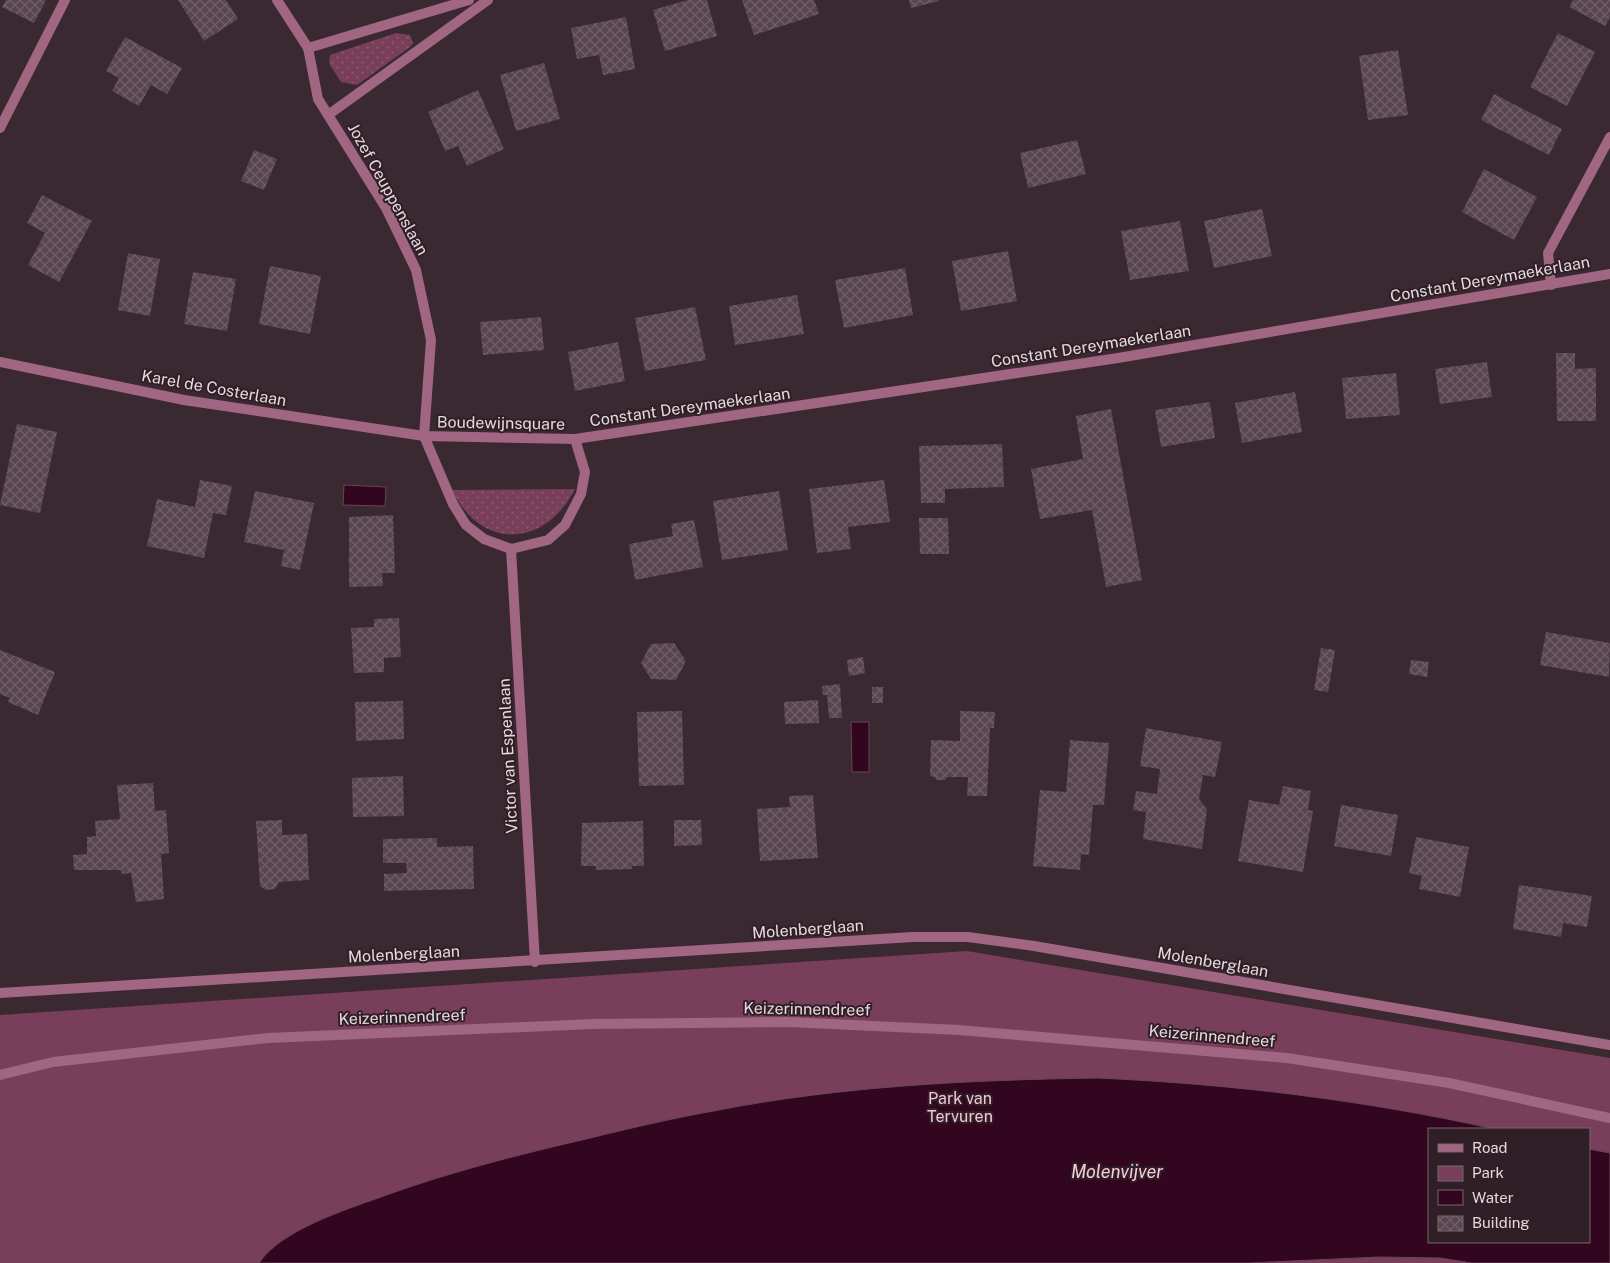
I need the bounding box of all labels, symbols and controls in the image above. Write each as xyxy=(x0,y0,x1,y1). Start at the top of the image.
street label: Jozef Ceuppenslaan xyxy=(344,120,432,258)
street label: Constant Dereymaekerlaan xyxy=(1389,252,1591,306)
street label: Constant Dereymaekerlaan xyxy=(990,321,1192,371)
street label: Karel de Costerlaan xyxy=(140,366,288,410)
street label: Constant Dereymaekerlaan xyxy=(589,384,791,430)
street label: Boudewijnsquare xyxy=(437,412,565,434)
street label: Victor van Espenlaan xyxy=(494,678,522,834)
street label: Molenberglaan xyxy=(751,916,865,942)
street label: Molenberglaan xyxy=(348,942,460,966)
street label: Molenberglaan xyxy=(1156,943,1270,981)
street label: Keizerinnendreef xyxy=(743,998,871,1020)
street label: Keizerinnendreef xyxy=(338,1005,466,1029)
street label: Keizerinnendreef xyxy=(1148,1021,1276,1051)
park label: Park van Tervuren xyxy=(927,1089,993,1126)
legend xyxy=(1428,1128,1590,1243)
text: Road xyxy=(1472,1139,1508,1156)
water label: Molenvijver xyxy=(1071,1161,1163,1182)
text: Park xyxy=(1472,1164,1504,1181)
text: Water xyxy=(1472,1189,1514,1206)
text: Building xyxy=(1472,1214,1530,1231)

